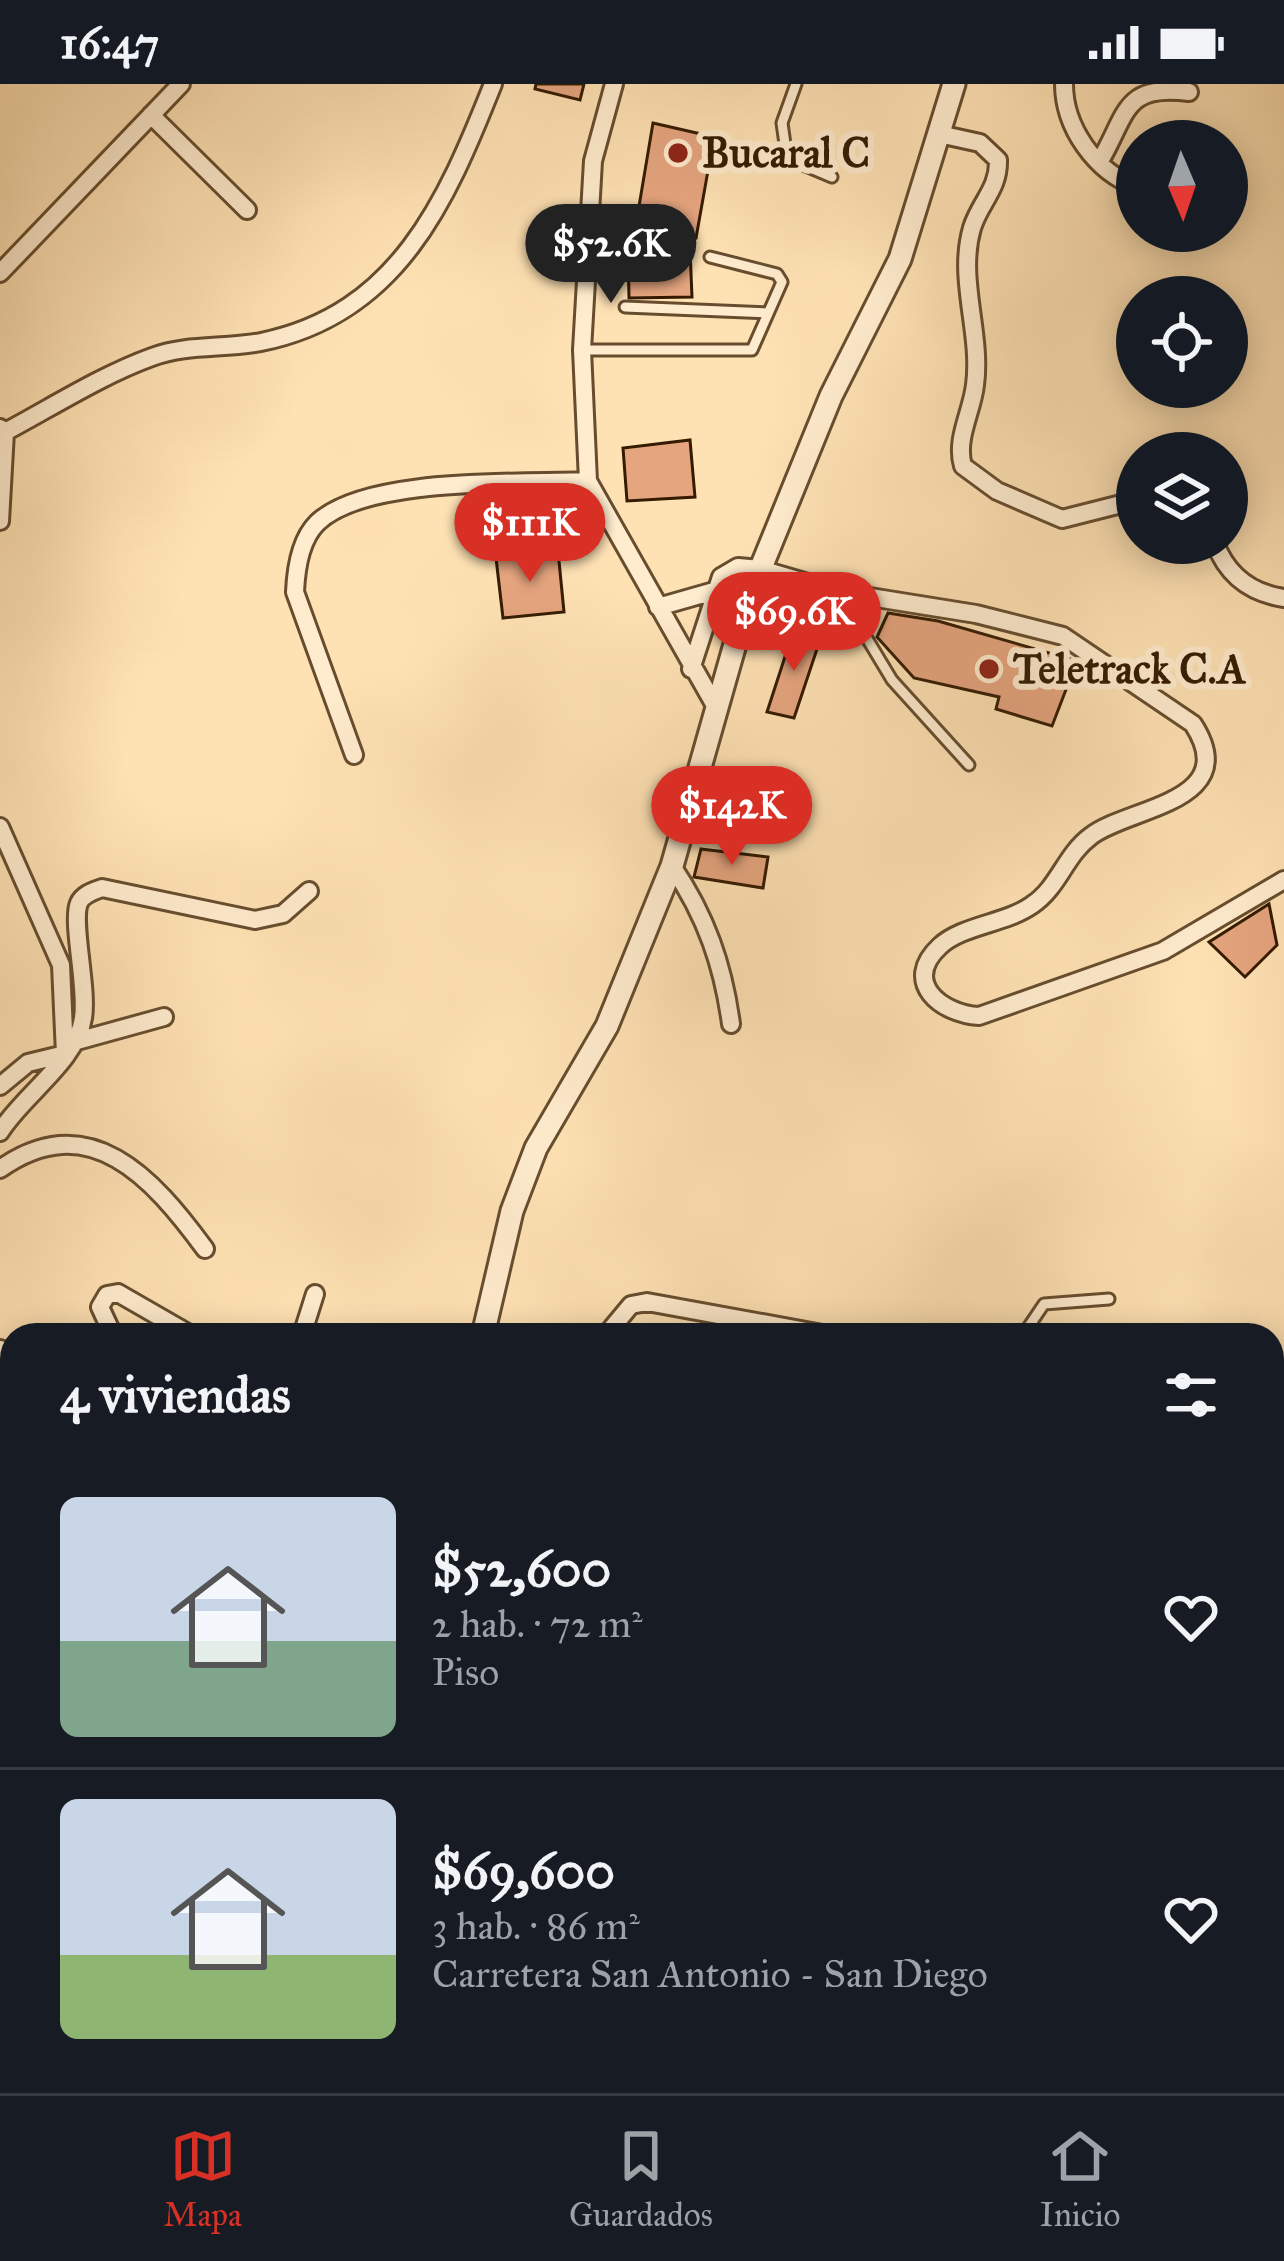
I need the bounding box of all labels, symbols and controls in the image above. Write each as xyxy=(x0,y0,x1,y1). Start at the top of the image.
text: 16:47 xyxy=(60,15,159,70)
north arrow xyxy=(1116,120,1248,252)
map controls xyxy=(1116,120,1248,564)
place label: Bucaral C xyxy=(702,127,870,179)
marker: Bucaral C xyxy=(665,140,691,166)
pin: $52.6K xyxy=(513,204,709,306)
text: $52.6K xyxy=(552,219,670,267)
button: locate xyxy=(1116,276,1248,408)
button: layers xyxy=(1116,432,1248,564)
pin: $111K xyxy=(446,483,614,585)
text: $111K xyxy=(481,498,579,546)
pin: $69.6K xyxy=(696,572,892,674)
text: $69.6K xyxy=(734,587,854,635)
place label: Teletrack C.A xyxy=(1013,643,1247,695)
marker: Teletrack C.A xyxy=(976,656,1002,682)
pin: $142K xyxy=(648,766,816,868)
text: $142K xyxy=(678,781,786,829)
icon: filters xyxy=(1158,1362,1224,1428)
text: 4 viviendas xyxy=(60,1364,291,1426)
text: $52,600 xyxy=(432,1538,611,1600)
icon: home xyxy=(156,1545,300,1689)
icon: heart xyxy=(1158,1584,1224,1650)
text: 2 hab. · 72 m² xyxy=(432,1600,643,1648)
text: Piso xyxy=(432,1648,499,1696)
text: $69,600 xyxy=(432,1840,615,1902)
icon: home xyxy=(156,1847,300,1991)
icon: heart xyxy=(1158,1886,1224,1952)
text: 3 hab. · 86 m² xyxy=(432,1902,640,1950)
text: Carretera San Antonio - San Diego xyxy=(432,1950,988,1998)
tab: Mapa xyxy=(164,2123,242,2235)
tab: Guardados xyxy=(569,2123,713,2235)
tab: Inicio xyxy=(1040,2123,1120,2235)

